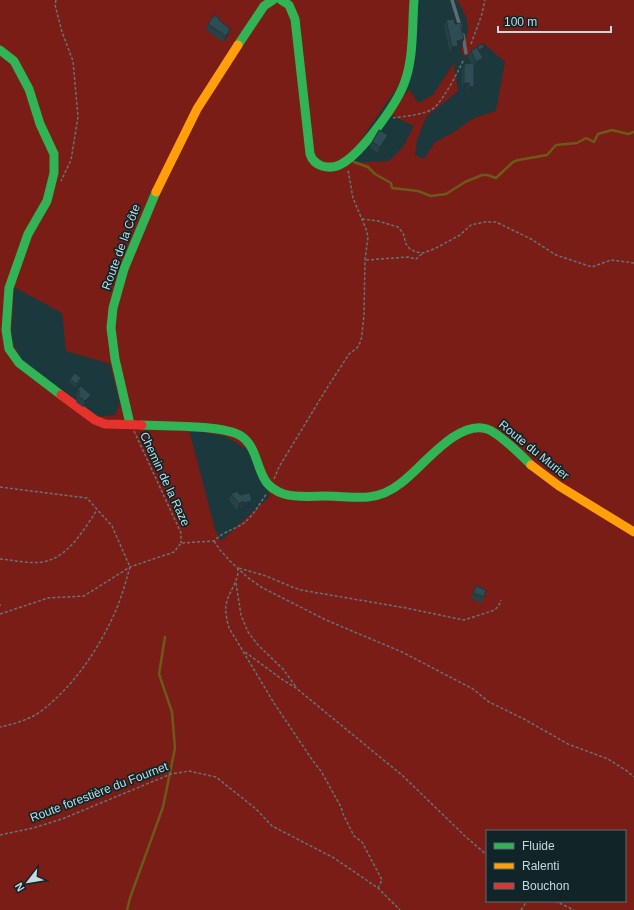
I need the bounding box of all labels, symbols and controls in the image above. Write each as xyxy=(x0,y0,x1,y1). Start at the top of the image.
scale bar xyxy=(498,8,611,34)
text: 100 m xyxy=(504,15,537,29)
street label: Route de la Côte xyxy=(99,202,143,292)
street label: Route du Murier xyxy=(496,417,572,483)
street label: Chemin de la Raze xyxy=(137,430,193,528)
street label: Route forestière du Fournet xyxy=(28,759,171,825)
legend xyxy=(486,830,626,902)
text: Fluide xyxy=(522,839,555,853)
text: Ralenti xyxy=(522,859,559,873)
north arrow xyxy=(8,862,48,902)
text: Bouchon xyxy=(522,879,569,893)
text: N xyxy=(12,881,27,894)

